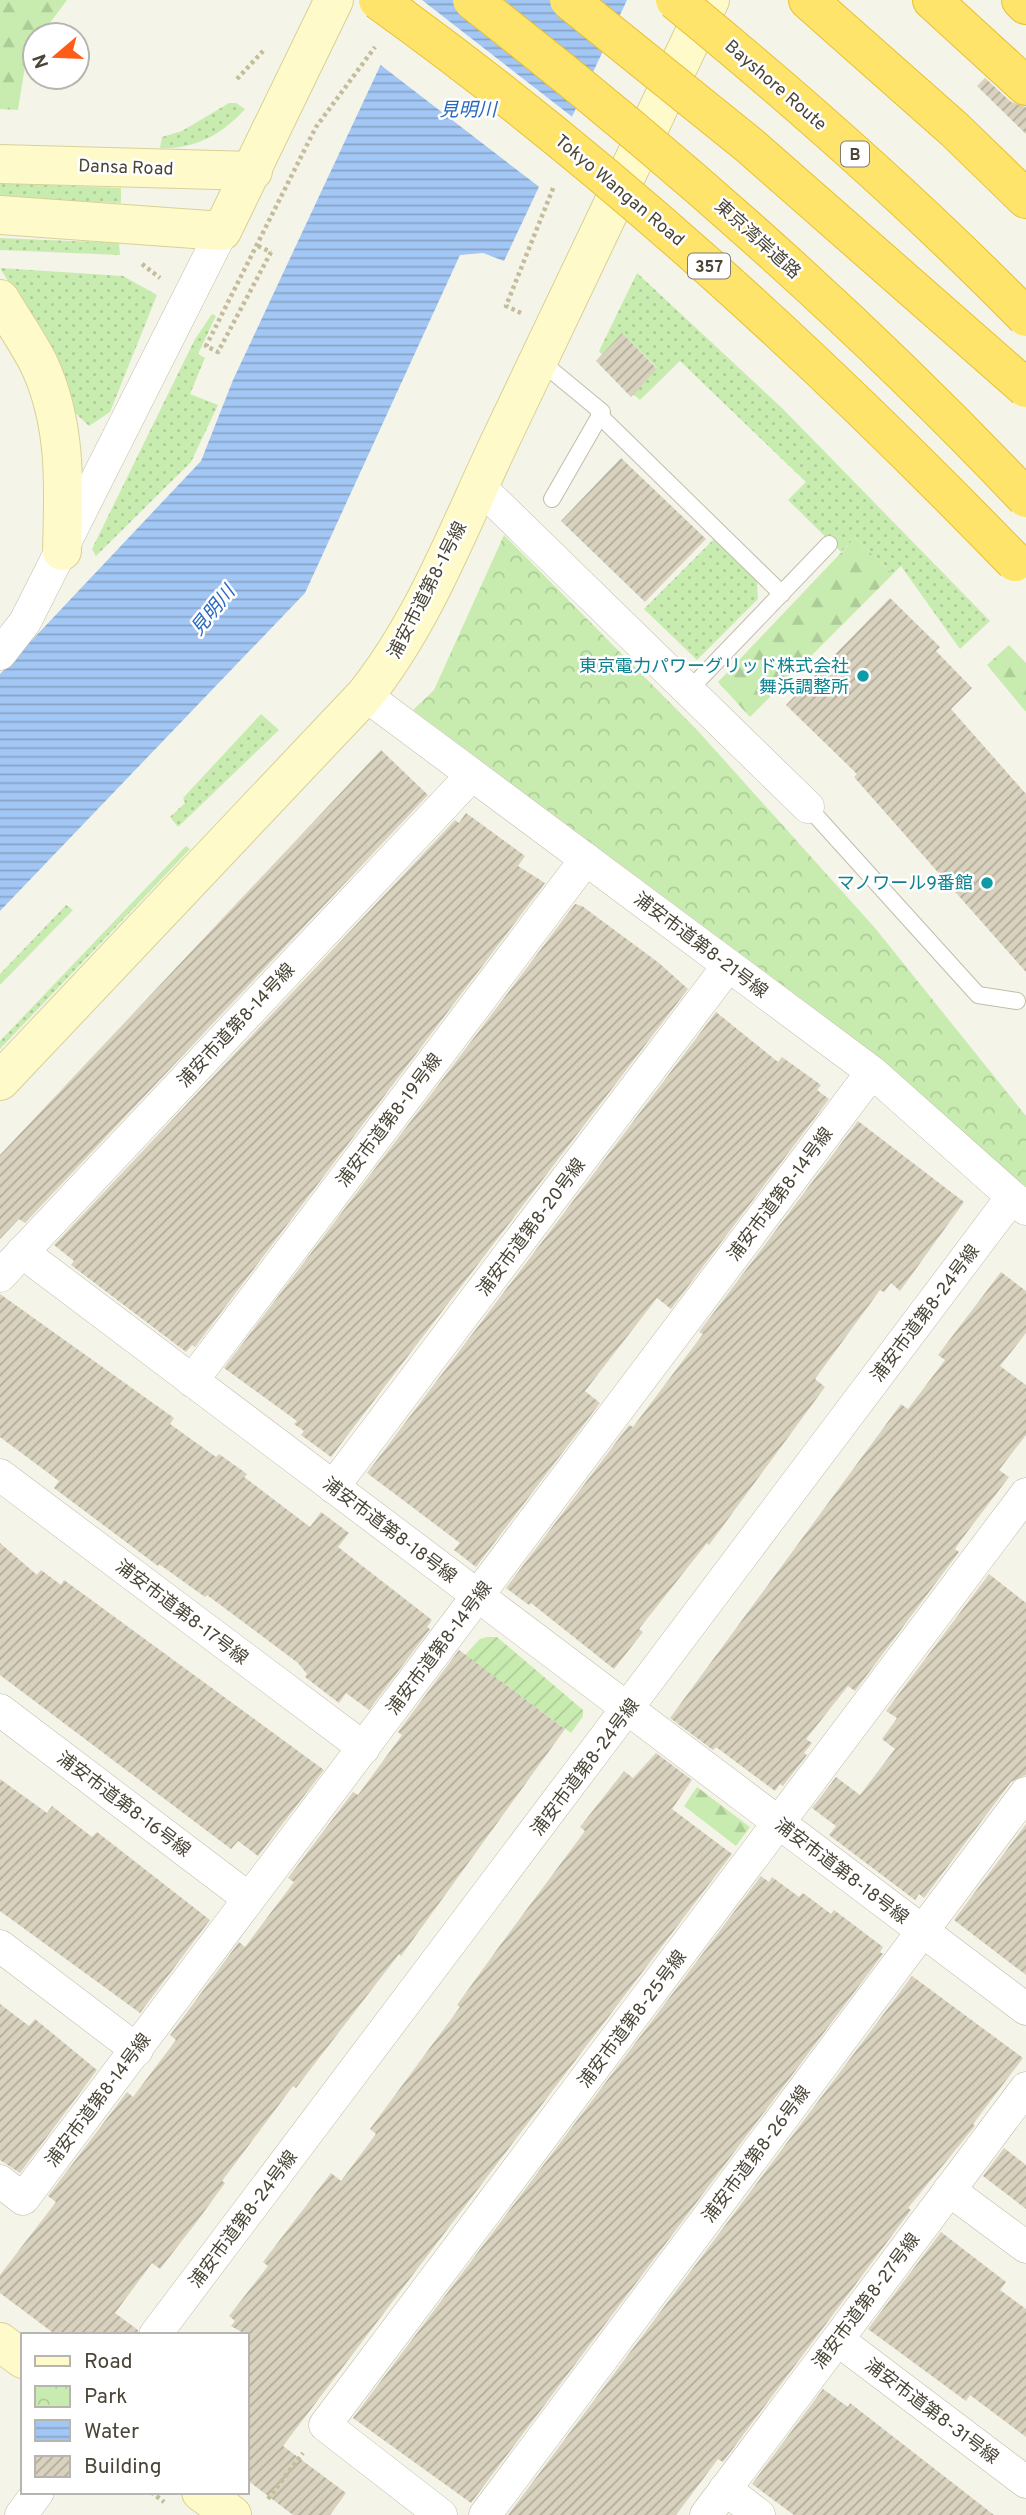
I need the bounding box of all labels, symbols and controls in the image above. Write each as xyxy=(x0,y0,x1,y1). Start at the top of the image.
north arrow xyxy=(21,21,91,91)
street label: Bayshore Route xyxy=(719,36,831,137)
text: N xyxy=(28,51,55,71)
water label: 見明川 xyxy=(439,99,498,123)
street label: Tokyo Wangan Road xyxy=(549,130,689,252)
road number: B xyxy=(841,142,869,166)
street label: Dansa Road xyxy=(78,155,174,182)
street label: 東京湾岸道路 xyxy=(709,195,805,285)
road number: 357 xyxy=(688,254,730,278)
street label: 浦安市道第8-1号線 xyxy=(384,518,473,663)
water label: 見明川 xyxy=(186,580,242,641)
place label: 東京電力パワーグリッド株式会社 舞浜調整所 xyxy=(579,656,849,700)
marker: 東京電力パワーグリッド株式会社 舞浜調整所 xyxy=(855,668,871,684)
place label: マノワール9番館 xyxy=(837,873,973,896)
marker: マノワール9番館 xyxy=(979,875,995,891)
street label: 浦安市道第8-21号線 xyxy=(629,888,772,1004)
street label: 浦安市道第8-14号線 xyxy=(174,959,301,1093)
street label: 浦安市道第8-19号線 xyxy=(332,1049,448,1192)
street label: 浦安市道第8-14号線 xyxy=(723,1123,839,1266)
street label: 浦安市道第8-20号線 xyxy=(473,1154,592,1301)
street label: 浦安市道第8-24号線 xyxy=(867,1241,985,1387)
street label: 浦安市道第8-18号線 xyxy=(318,1473,461,1589)
street label: 浦安市道第8-17号線 xyxy=(110,1556,252,1671)
street label: 浦安市道第8-14号線 xyxy=(382,1577,498,1720)
street label: 浦安市道第8-24号線 xyxy=(527,1695,645,1841)
street label: 浦安市道第8-16号線 xyxy=(52,1747,195,1863)
street label: 浦安市道第8-18号線 xyxy=(770,1814,913,1930)
street label: 浦安市道第8-25号線 xyxy=(574,1947,692,2093)
street label: 浦安市道第8-14号線 xyxy=(41,2029,157,2172)
street label: 浦安市道第8-26号線 xyxy=(698,2082,816,2228)
street label: 浦安市道第8-24号線 xyxy=(185,2147,303,2293)
street label: 浦安市道第8-27号線 xyxy=(809,2229,926,2374)
legend xyxy=(21,2333,248,2494)
text: Road xyxy=(84,2349,133,2376)
street label: 浦安市道第8-31号線 xyxy=(860,2354,1003,2470)
text: Park xyxy=(84,2384,127,2411)
text: Water xyxy=(84,2419,139,2446)
text: Building xyxy=(84,2454,162,2481)

